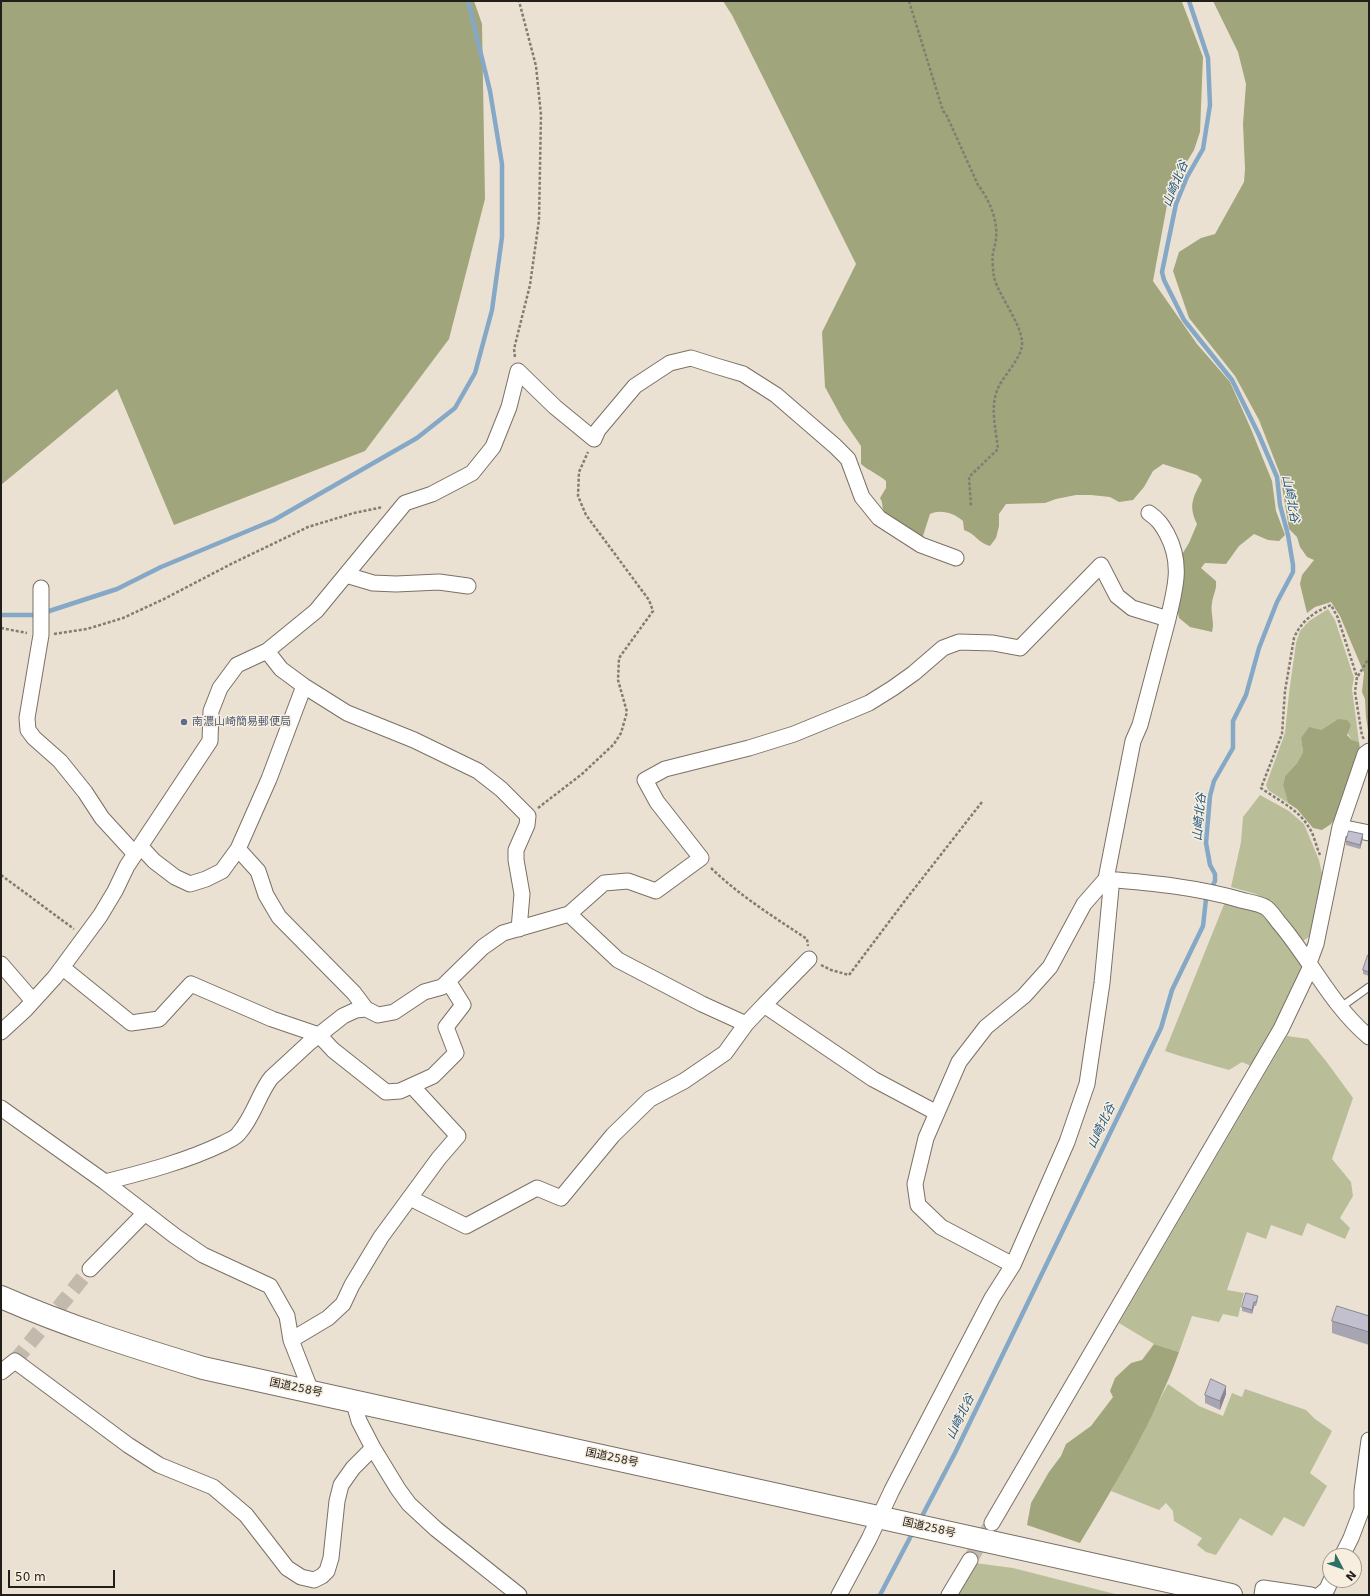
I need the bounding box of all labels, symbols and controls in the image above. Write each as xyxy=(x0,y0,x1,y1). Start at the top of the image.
water label: 山崎北谷 xyxy=(1160,159,1192,209)
water label: 山崎北谷 xyxy=(1278,474,1302,524)
place label: 南濃山崎簡易郵便局 xyxy=(192,715,291,729)
marker: 南濃山崎簡易郵便局 xyxy=(179,717,189,727)
water label: 山崎北谷 xyxy=(1191,792,1209,842)
water label: 山崎北谷 xyxy=(1085,1101,1119,1151)
street label: 国道258号 xyxy=(268,1376,324,1400)
water label: 山崎北谷 xyxy=(944,1392,978,1442)
street label: 国道258号 xyxy=(584,1446,640,1470)
street label: 国道258号 xyxy=(901,1515,957,1541)
north arrow xyxy=(1322,1548,1362,1588)
scale bar xyxy=(10,1562,117,1588)
text: N xyxy=(1343,1568,1359,1583)
text: 50 m xyxy=(15,1570,46,1584)

